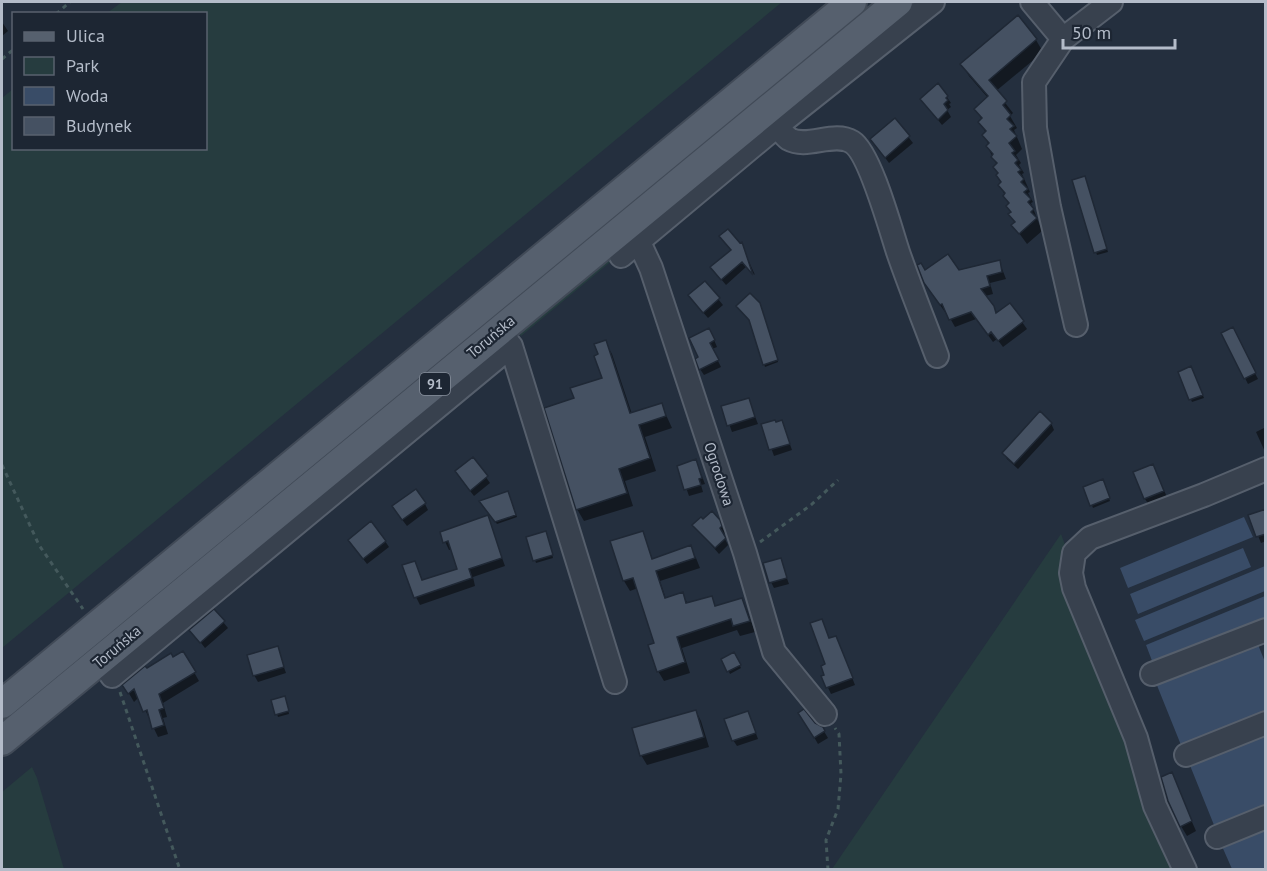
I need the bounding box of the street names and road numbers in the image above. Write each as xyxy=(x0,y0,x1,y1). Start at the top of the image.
street label: Toruńska xyxy=(463,311,519,362)
road number: 91 xyxy=(420,373,450,395)
street label: Ogrodowa xyxy=(700,440,739,508)
street label: Toruńska xyxy=(89,621,145,672)

